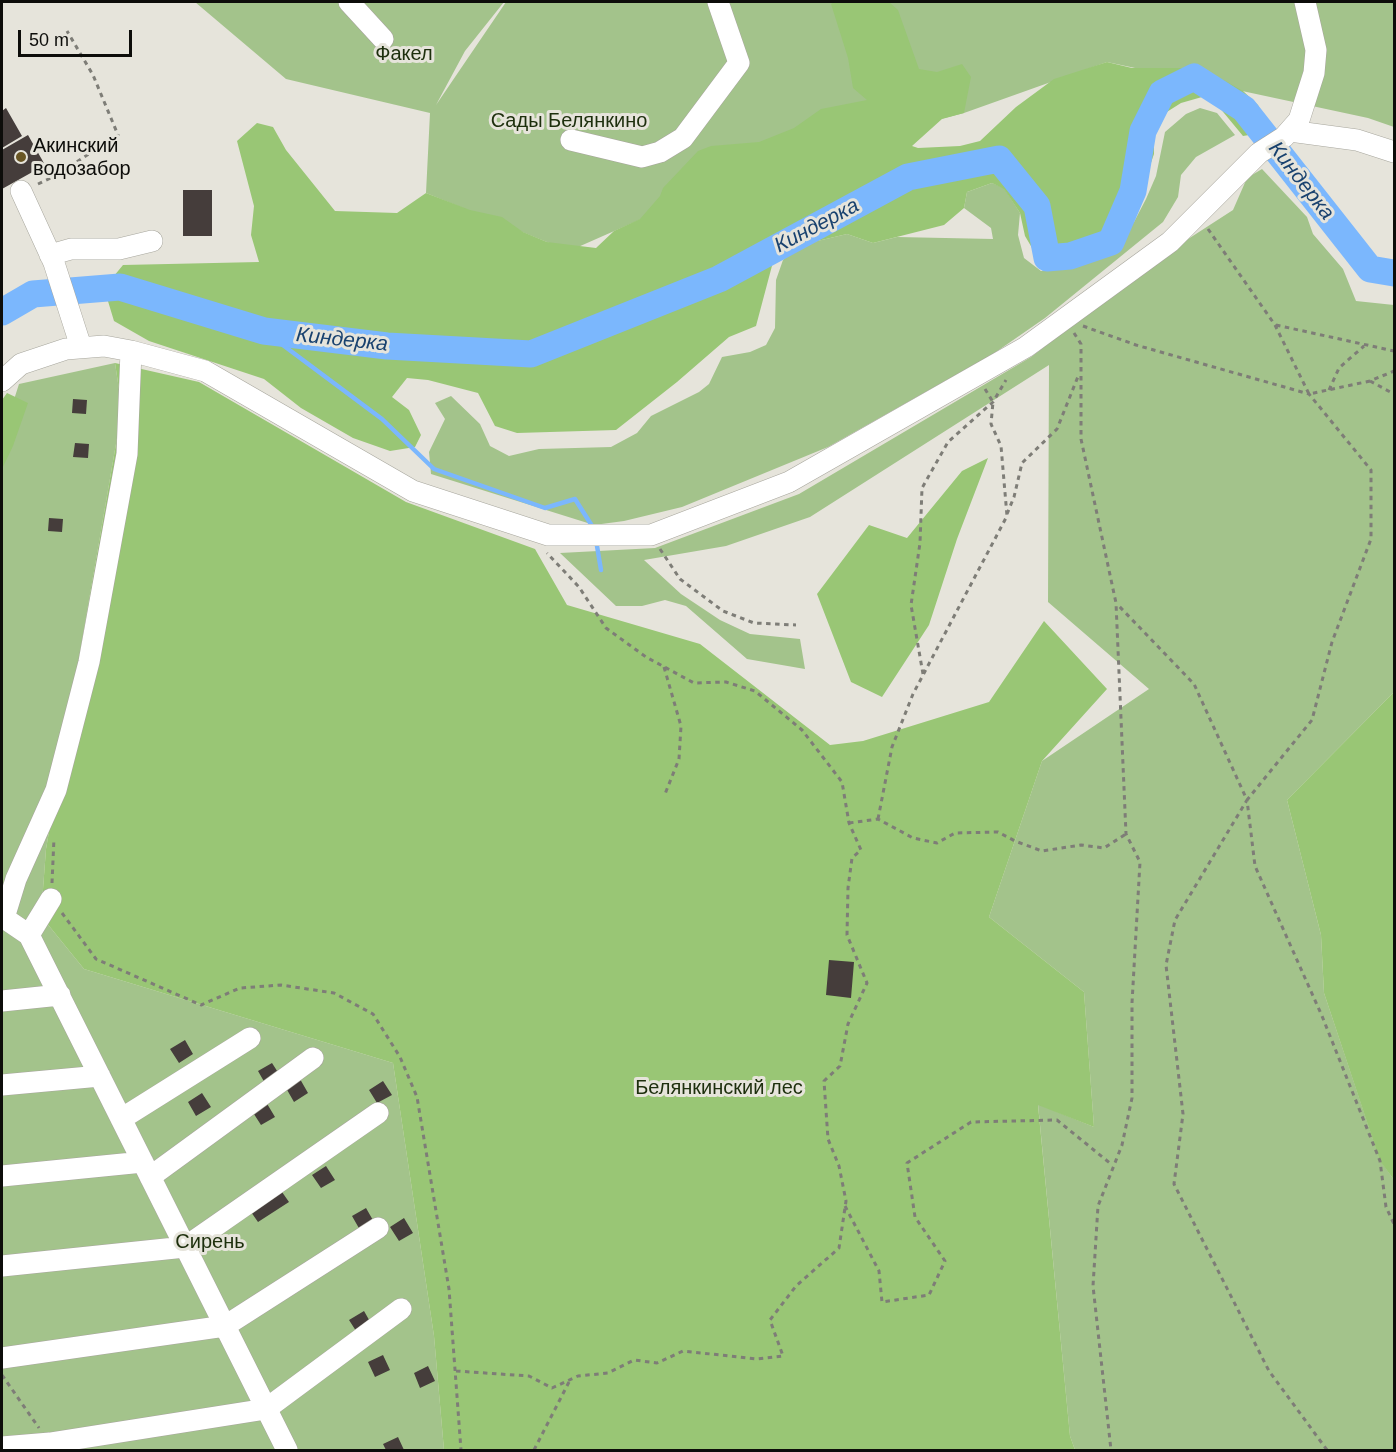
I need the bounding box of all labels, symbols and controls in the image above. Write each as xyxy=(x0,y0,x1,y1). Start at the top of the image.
scale bar xyxy=(21,18,135,56)
text: 50 m xyxy=(29,30,69,50)
park label: Факел xyxy=(375,42,433,66)
park label: Сады Белянкино xyxy=(491,109,647,133)
place label: Акинский водозабор xyxy=(33,134,131,181)
water label: Киндерка xyxy=(1263,137,1339,225)
marker: Акинский водозабор xyxy=(14,150,28,164)
water label: Киндерка xyxy=(770,193,864,259)
water label: Киндерка xyxy=(295,323,389,357)
park label: Белянкинский лес xyxy=(635,1076,803,1100)
park label: Сирень xyxy=(175,1230,245,1254)

